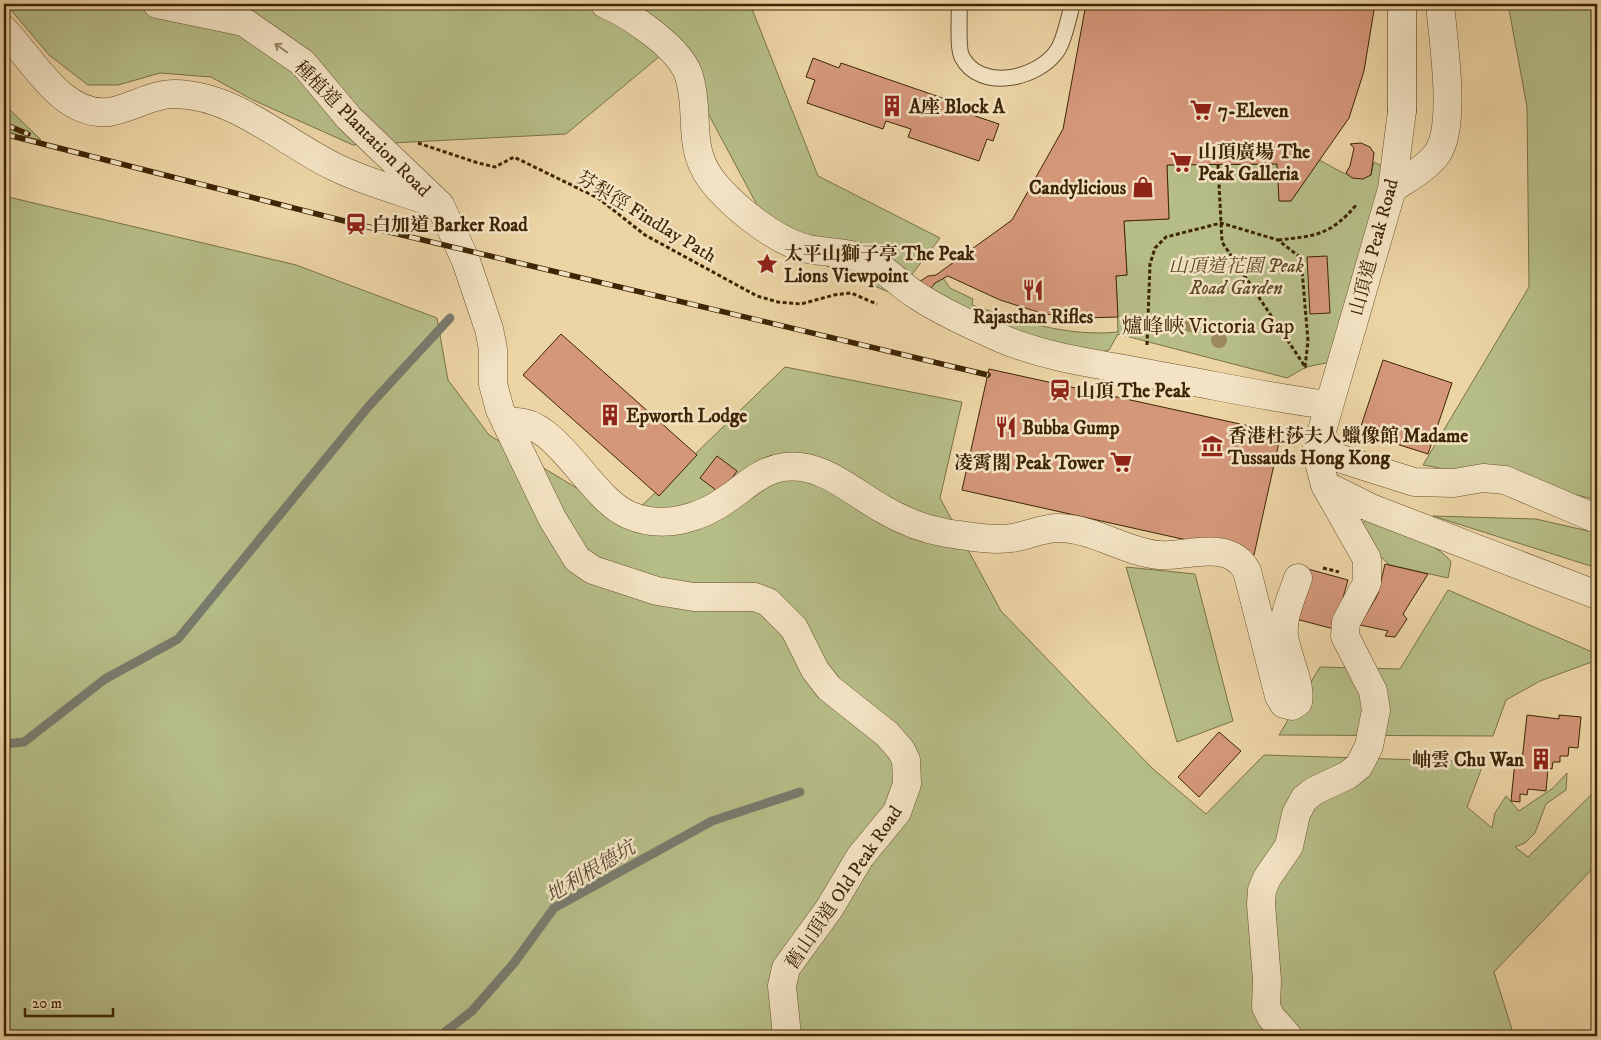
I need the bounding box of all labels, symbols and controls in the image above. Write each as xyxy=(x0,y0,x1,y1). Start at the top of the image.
one-way arrow xyxy=(275,43,289,53)
street label: 種植道 Plantation Road xyxy=(289,56,435,202)
building icon: A座 Block A xyxy=(879,93,905,119)
place label: A座 Block A xyxy=(908,96,1006,119)
supermarket icon: 7-Eleven xyxy=(1188,97,1214,123)
place label: 7-Eleven xyxy=(1218,100,1290,123)
place label: 山頂廣場 The Peak Galleria xyxy=(1198,141,1310,186)
supermarket icon: 山頂廣場 The Peak Galleria xyxy=(1168,149,1194,175)
street label: 芬梨徑 Findlay Path xyxy=(572,167,720,268)
shop icon: Candylicious xyxy=(1130,174,1156,200)
street label: 山頂道 Peak Road xyxy=(1345,176,1404,318)
place label: Candylicious xyxy=(1029,177,1127,200)
station icon: 白加道 Barker Road xyxy=(343,211,369,237)
place label: 白加道 Barker Road xyxy=(372,214,528,237)
place label: 太平山獅子亭 The Peak Lions Viewpoint xyxy=(784,243,975,288)
place icon: 太平山獅子亭 The Peak Lions Viewpoint xyxy=(754,251,780,277)
park label: 山頂道花園 Peak Road Garden xyxy=(1168,255,1304,300)
restaurant icon: Rajasthan Rifles xyxy=(1020,277,1046,303)
place label: Rajasthan Rifles xyxy=(973,306,1094,330)
district label: 爐峰峽 Victoria Gap xyxy=(1122,314,1294,340)
station icon: 山頂 The Peak xyxy=(1047,377,1073,403)
place label: 山頂 The Peak xyxy=(1076,380,1191,403)
building icon: Epworth Lodge xyxy=(597,402,623,428)
place label: Epworth Lodge xyxy=(626,405,747,428)
restaurant icon: Bubba Gump xyxy=(993,414,1019,440)
place label: Bubba Gump xyxy=(1022,417,1120,440)
place label: 香港杜莎夫人蠟像館 Madame Tussauds Hong Kong xyxy=(1227,425,1468,470)
museum icon: 香港杜莎夫人蠟像館 Madame Tussauds Hong Kong xyxy=(1199,433,1225,459)
supermarket icon: 凌霄閣 Peak Tower xyxy=(1108,449,1134,475)
place label: 凌霄閣 Peak Tower xyxy=(954,452,1105,475)
building icon: 岫雲 Chu Wan xyxy=(1528,746,1554,772)
place label: 岫雲 Chu Wan xyxy=(1412,749,1525,772)
street label: 舊山頂道 Old Peak Road xyxy=(781,801,908,974)
water label: 地利根德坑 xyxy=(541,834,643,909)
scale bar xyxy=(25,985,112,1017)
text: 20 m xyxy=(32,994,62,1013)

